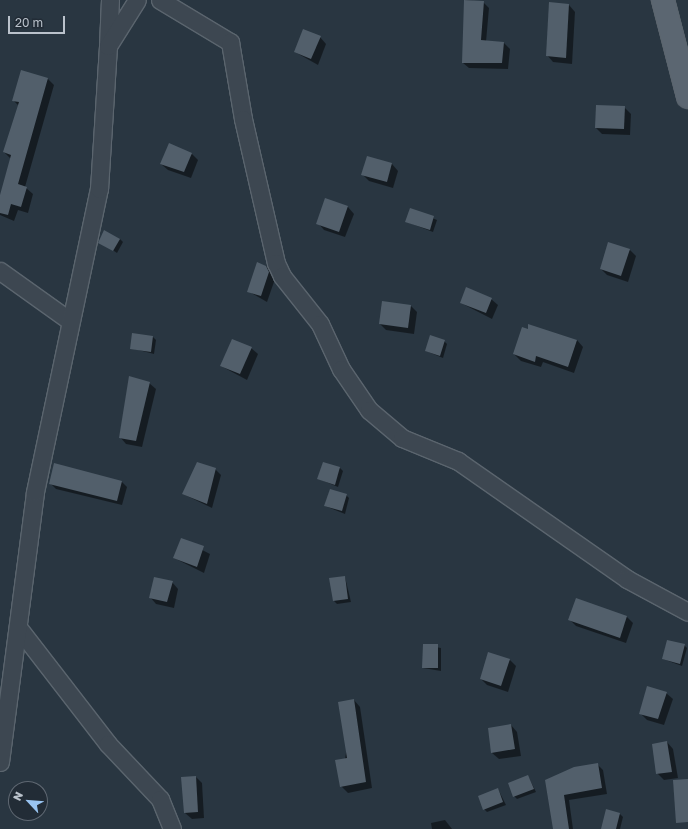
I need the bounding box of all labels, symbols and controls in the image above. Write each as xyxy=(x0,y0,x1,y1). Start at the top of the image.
scale bar xyxy=(10,8,67,34)
text: 20 m xyxy=(15,15,43,30)
north arrow xyxy=(8,781,48,821)
text: N xyxy=(10,789,25,803)

